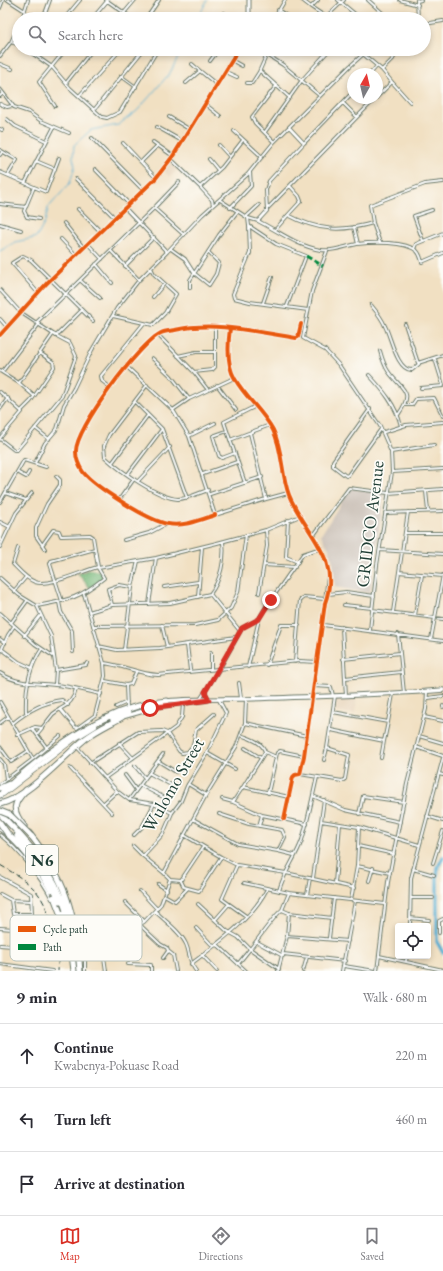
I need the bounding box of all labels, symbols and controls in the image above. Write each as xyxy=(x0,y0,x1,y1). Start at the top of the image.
search box xyxy=(12,12,431,56)
icon: search xyxy=(26,23,48,45)
text: Search here xyxy=(58,25,123,44)
north arrow xyxy=(347,68,383,104)
street label: GRIDCO Avenue xyxy=(350,459,389,589)
route end xyxy=(262,591,280,609)
route start xyxy=(141,699,159,717)
street label: Wulomo Street xyxy=(136,733,209,836)
road number: N6 xyxy=(26,845,58,875)
legend xyxy=(10,915,142,961)
text: Cycle path xyxy=(43,922,88,936)
map controls xyxy=(395,923,431,959)
button: locate xyxy=(395,923,431,959)
text: Path xyxy=(43,940,62,954)
text: 9 min xyxy=(16,986,57,1008)
text: Walk · 680 m xyxy=(363,989,427,1006)
text: Continue xyxy=(54,1038,114,1057)
icon: ahead xyxy=(16,1045,38,1067)
text: 220 m xyxy=(396,1047,427,1064)
text: Kwabenya-Pokuase Road xyxy=(54,1057,179,1074)
icon: left xyxy=(16,1109,38,1131)
text: Turn left xyxy=(54,1110,111,1129)
text: 460 m xyxy=(396,1111,427,1128)
icon: arrive xyxy=(16,1173,38,1195)
text: Arrive at destination xyxy=(54,1174,185,1193)
tab: Map xyxy=(59,1225,81,1263)
tab: Directions xyxy=(199,1225,243,1263)
tab: Saved xyxy=(361,1225,384,1263)

